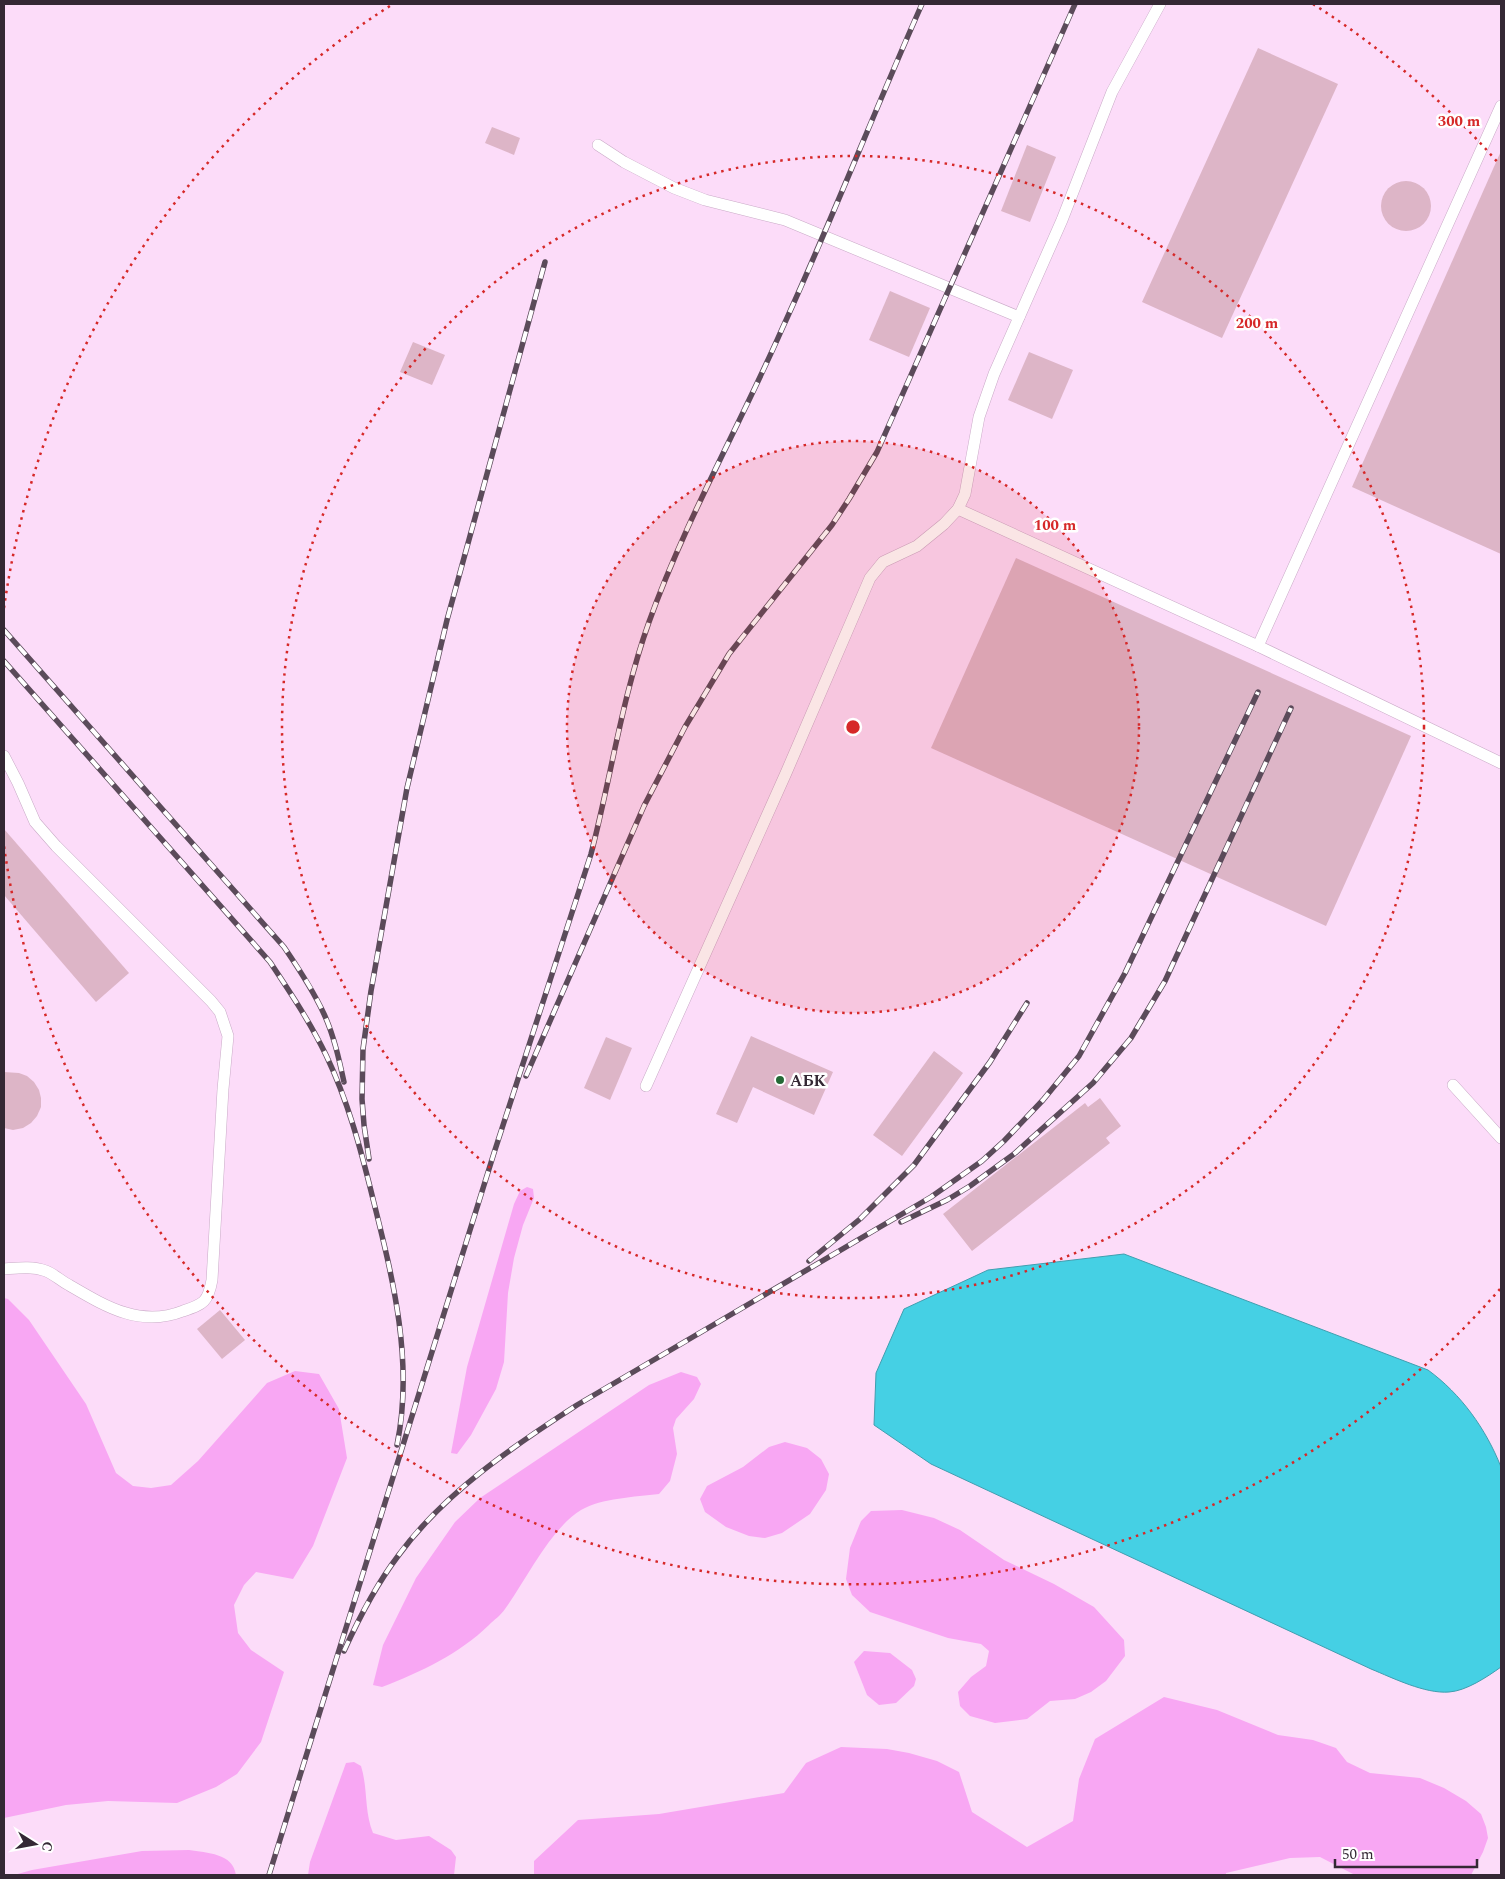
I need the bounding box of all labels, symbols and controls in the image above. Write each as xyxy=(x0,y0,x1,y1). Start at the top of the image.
text: 300 m xyxy=(1438,110,1481,133)
text: 200 m xyxy=(1236,312,1279,335)
text: 100 m xyxy=(1034,514,1077,537)
centre of rings xyxy=(844,718,862,736)
place label: АБК xyxy=(790,1069,827,1093)
marker: АБК xyxy=(774,1074,786,1086)
north arrow xyxy=(10,1819,60,1869)
scale bar xyxy=(1335,1836,1478,1868)
text: С xyxy=(36,1839,59,1853)
text: 50 m xyxy=(1342,1843,1374,1866)

